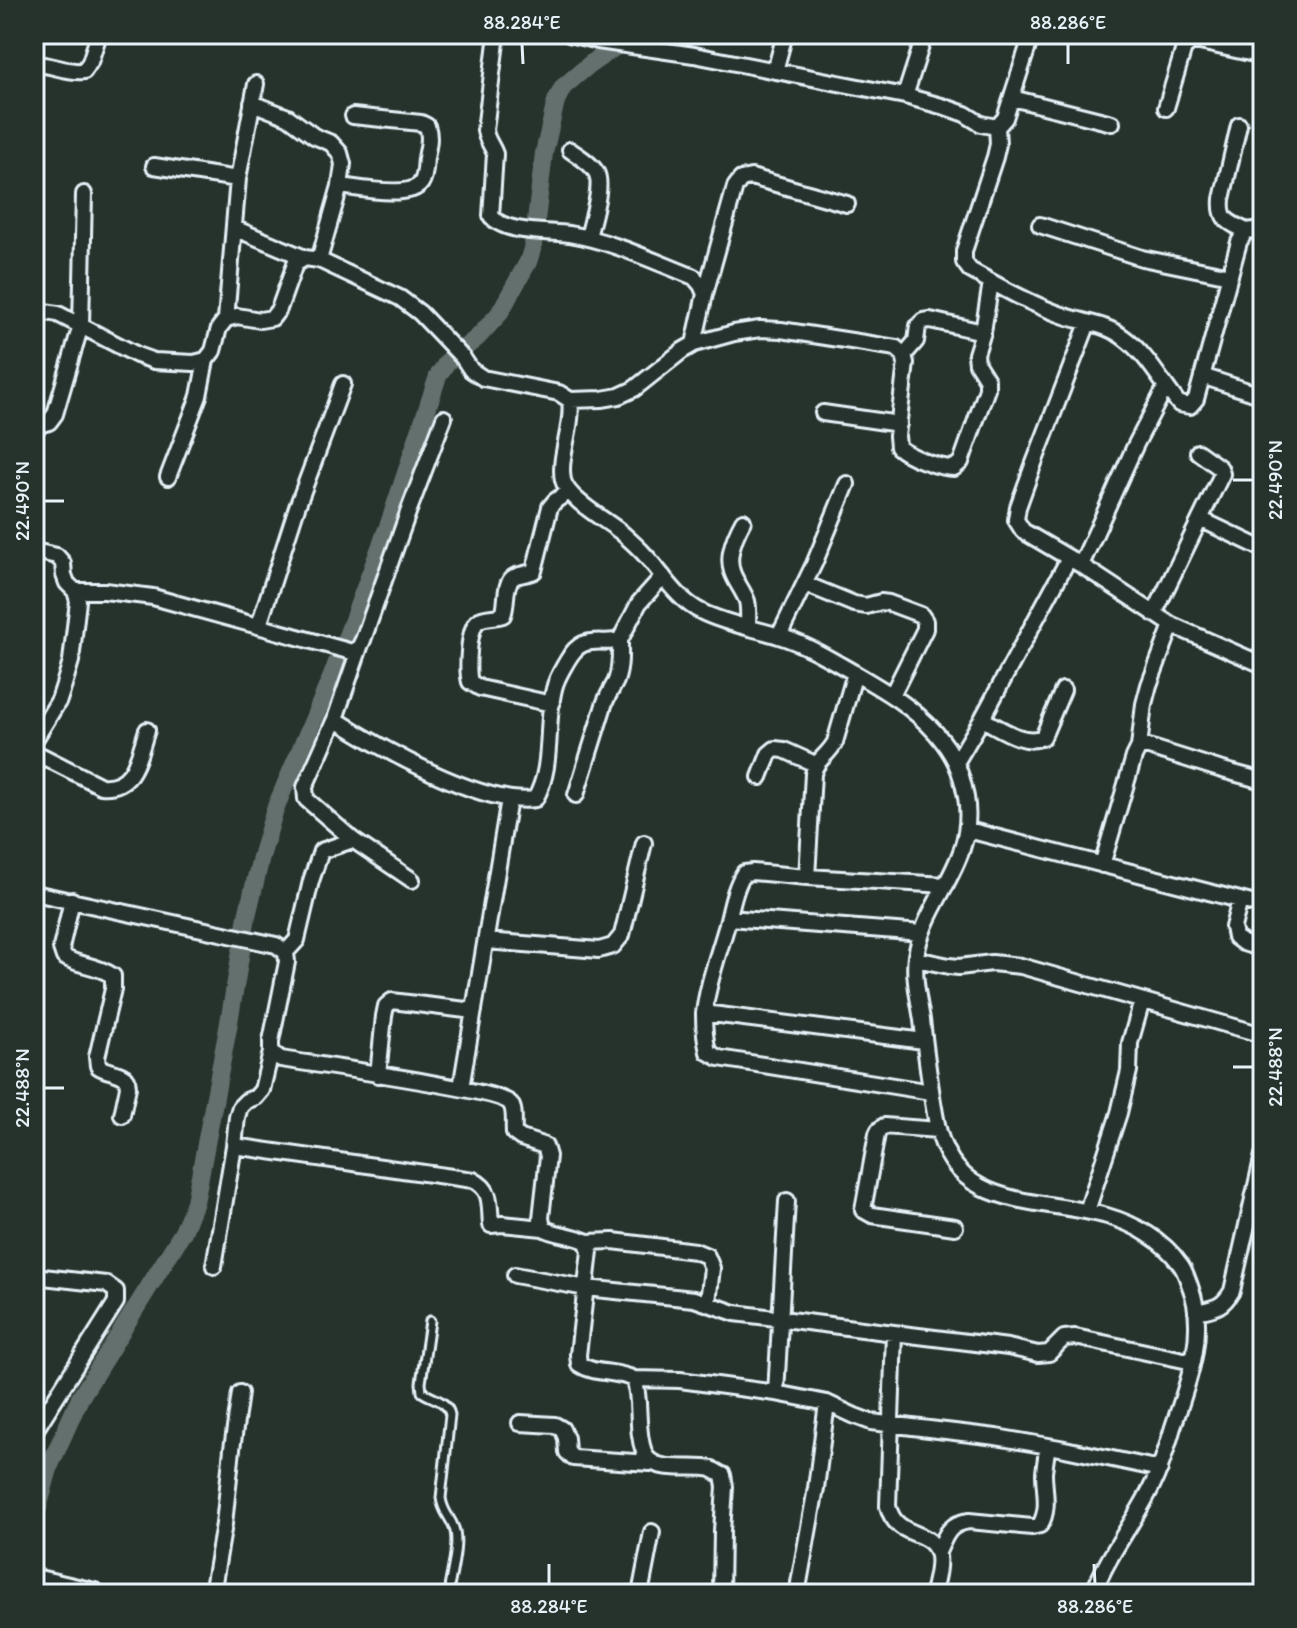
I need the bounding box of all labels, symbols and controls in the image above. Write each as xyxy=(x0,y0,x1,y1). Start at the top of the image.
text: 88.284°E xyxy=(483,10,561,34)
text: 88.286°E xyxy=(1030,10,1106,34)
text: 22.490°N xyxy=(1263,440,1287,520)
text: 22.490°N xyxy=(10,461,34,541)
text: 22.488°N xyxy=(1263,1027,1287,1107)
text: 22.488°N xyxy=(10,1048,34,1128)
text: 88.284°E xyxy=(510,1594,588,1618)
text: 88.286°E xyxy=(1057,1594,1133,1618)

